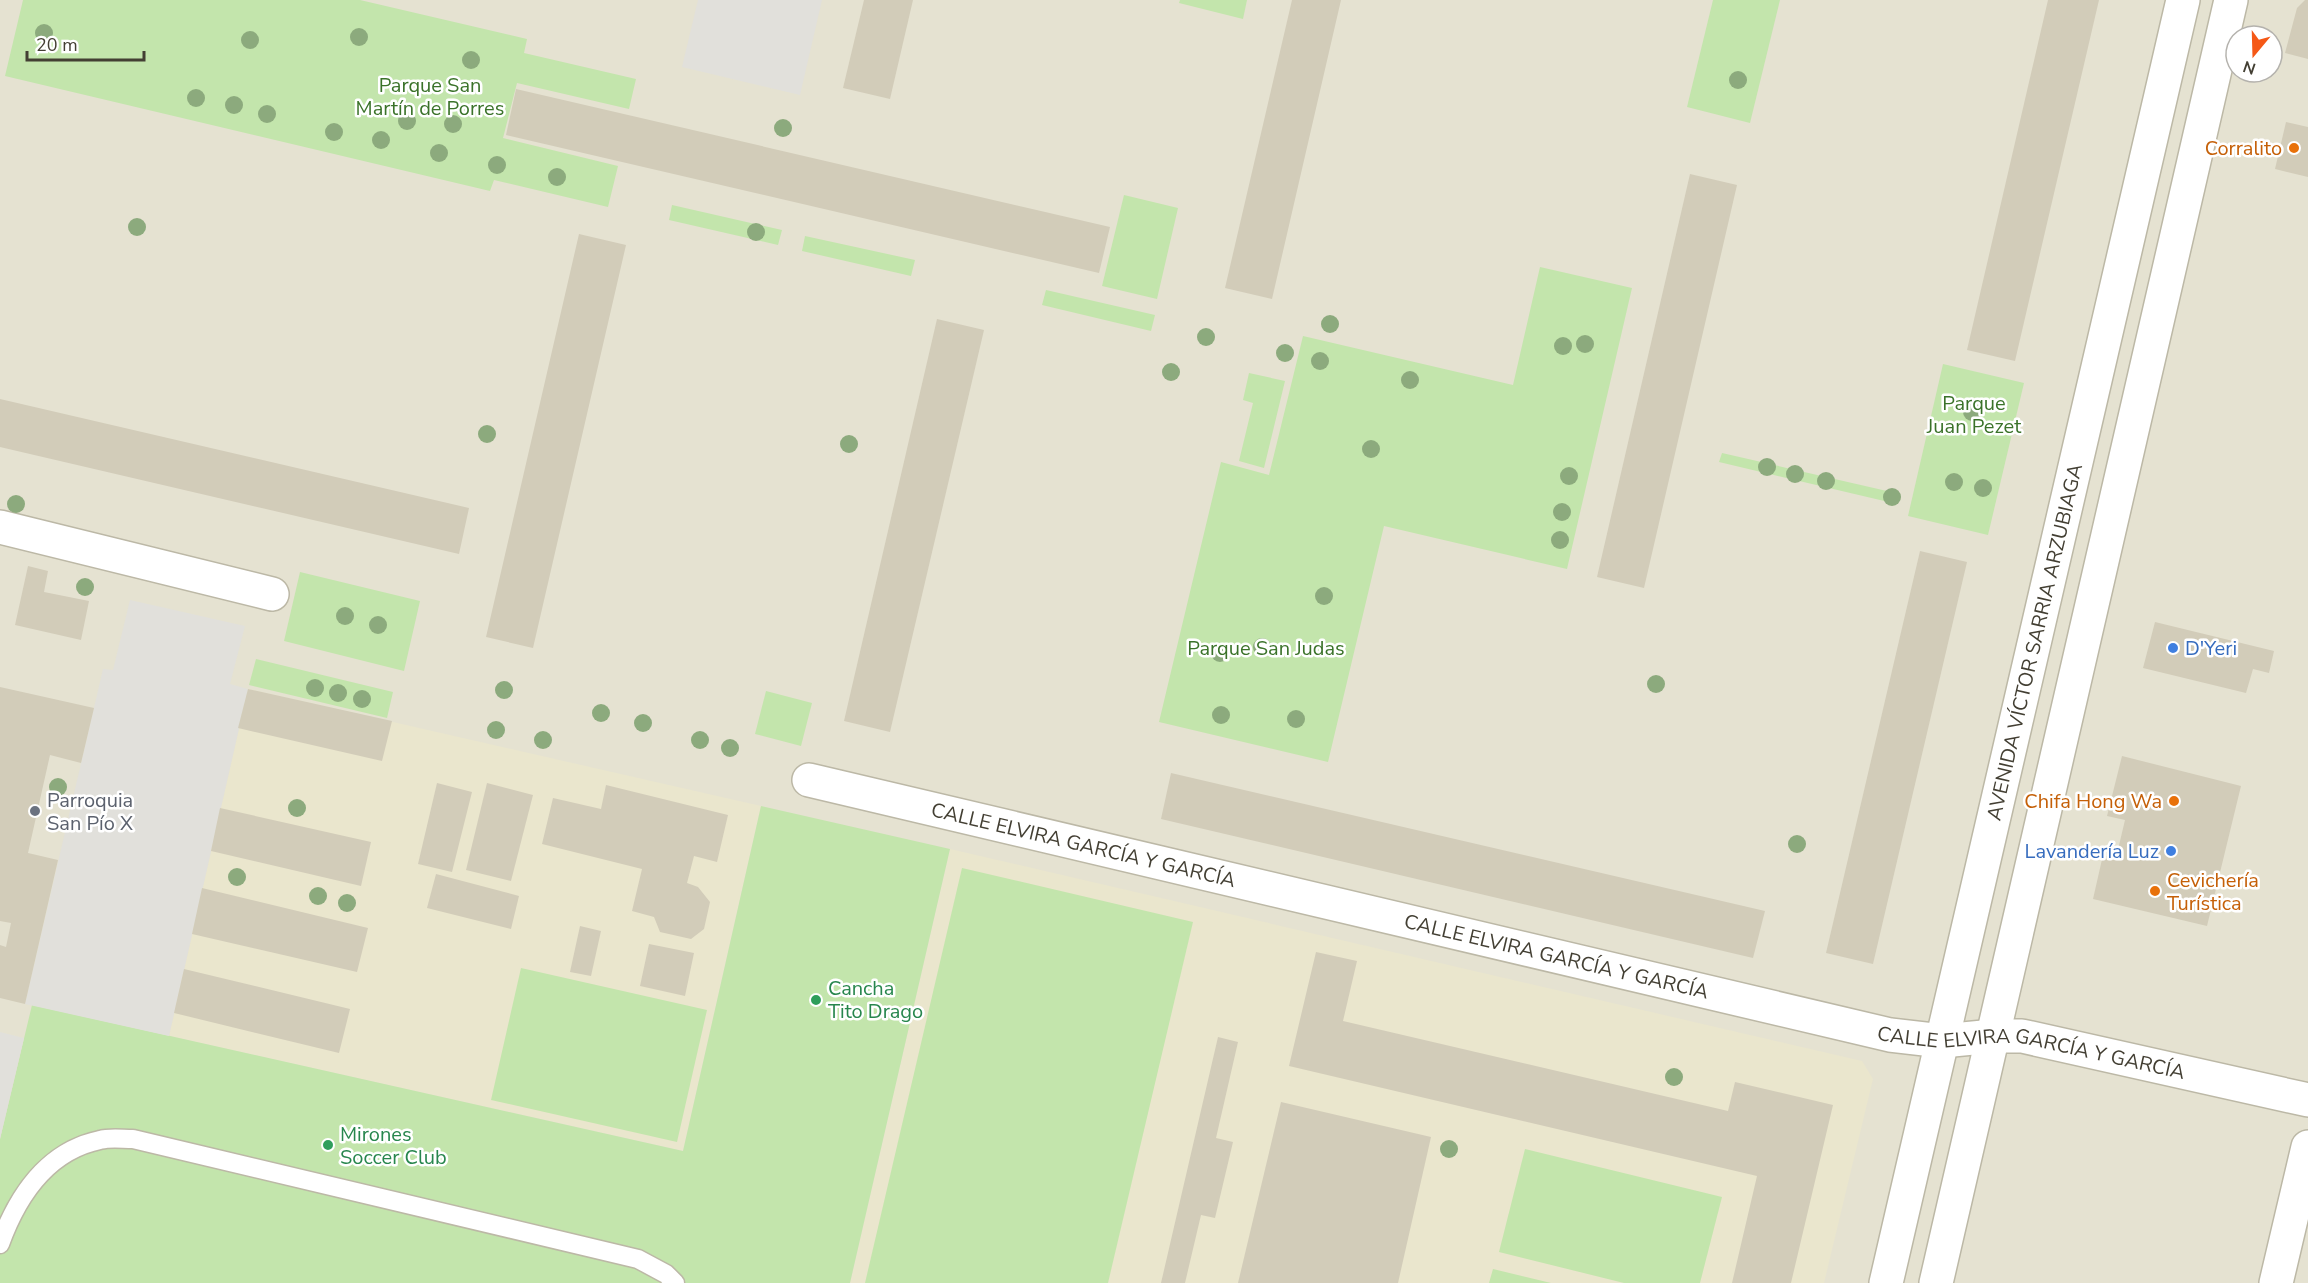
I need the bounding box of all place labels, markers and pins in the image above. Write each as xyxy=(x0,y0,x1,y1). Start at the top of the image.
place label: Corralito xyxy=(2205,135,2282,162)
marker: Corralito xyxy=(2287,141,2301,155)
place label: D'Yeri xyxy=(2185,635,2237,662)
marker: D'Yeri xyxy=(2166,641,2180,655)
place label: Parroquia San Pío X xyxy=(47,787,133,837)
place label: Chifa Hong Wa xyxy=(2024,788,2162,815)
marker: Chifa Hong Wa xyxy=(2167,794,2181,808)
marker: Parroquia San Pío X xyxy=(28,804,42,818)
place label: Lavandería Luz xyxy=(2025,838,2159,865)
marker: Lavandería Luz xyxy=(2164,844,2178,858)
place label: Cevichería Turística xyxy=(2167,867,2259,917)
marker: Cevichería Turística xyxy=(2148,884,2162,898)
place label: Cancha Tito Drago xyxy=(828,975,923,1025)
marker: Cancha Tito Drago xyxy=(809,993,823,1007)
place label: Mirones Soccer Club xyxy=(340,1121,447,1171)
marker: Mirones Soccer Club xyxy=(321,1138,335,1152)

